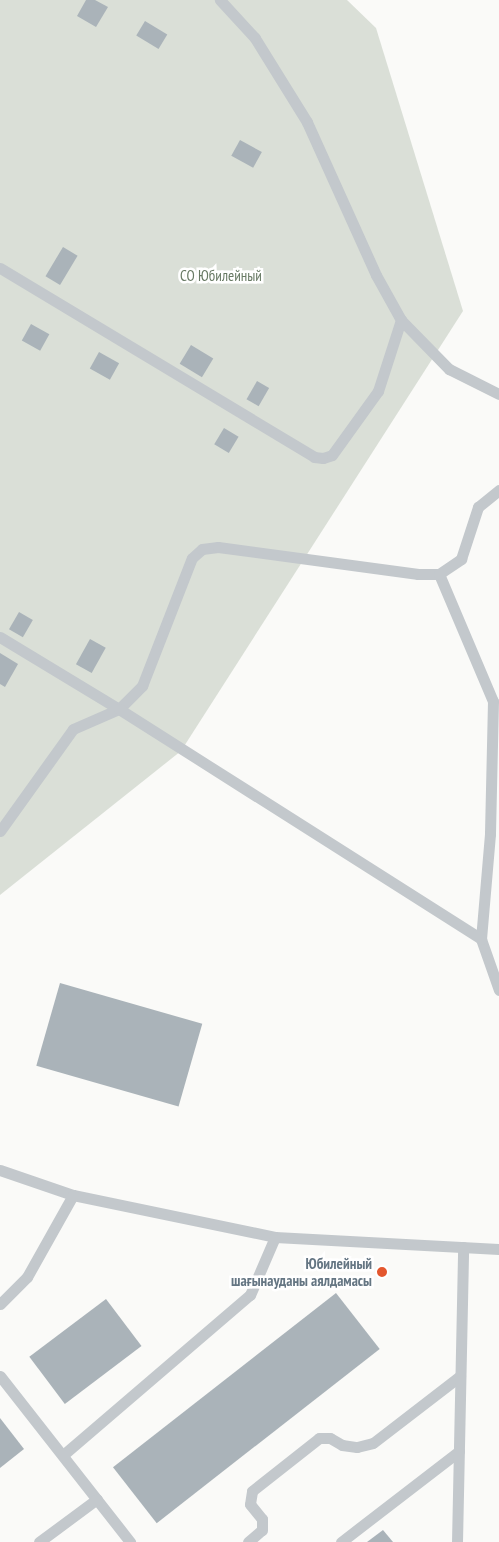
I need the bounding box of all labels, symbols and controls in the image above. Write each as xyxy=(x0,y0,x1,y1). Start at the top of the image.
park label: СО Юбилейный xyxy=(180,267,262,285)
place label: Юбилейный шағынауданы аялдамасы xyxy=(231,1254,372,1289)
marker: Юбилейный шағынауданы аялдамасы xyxy=(376,1266,388,1278)

